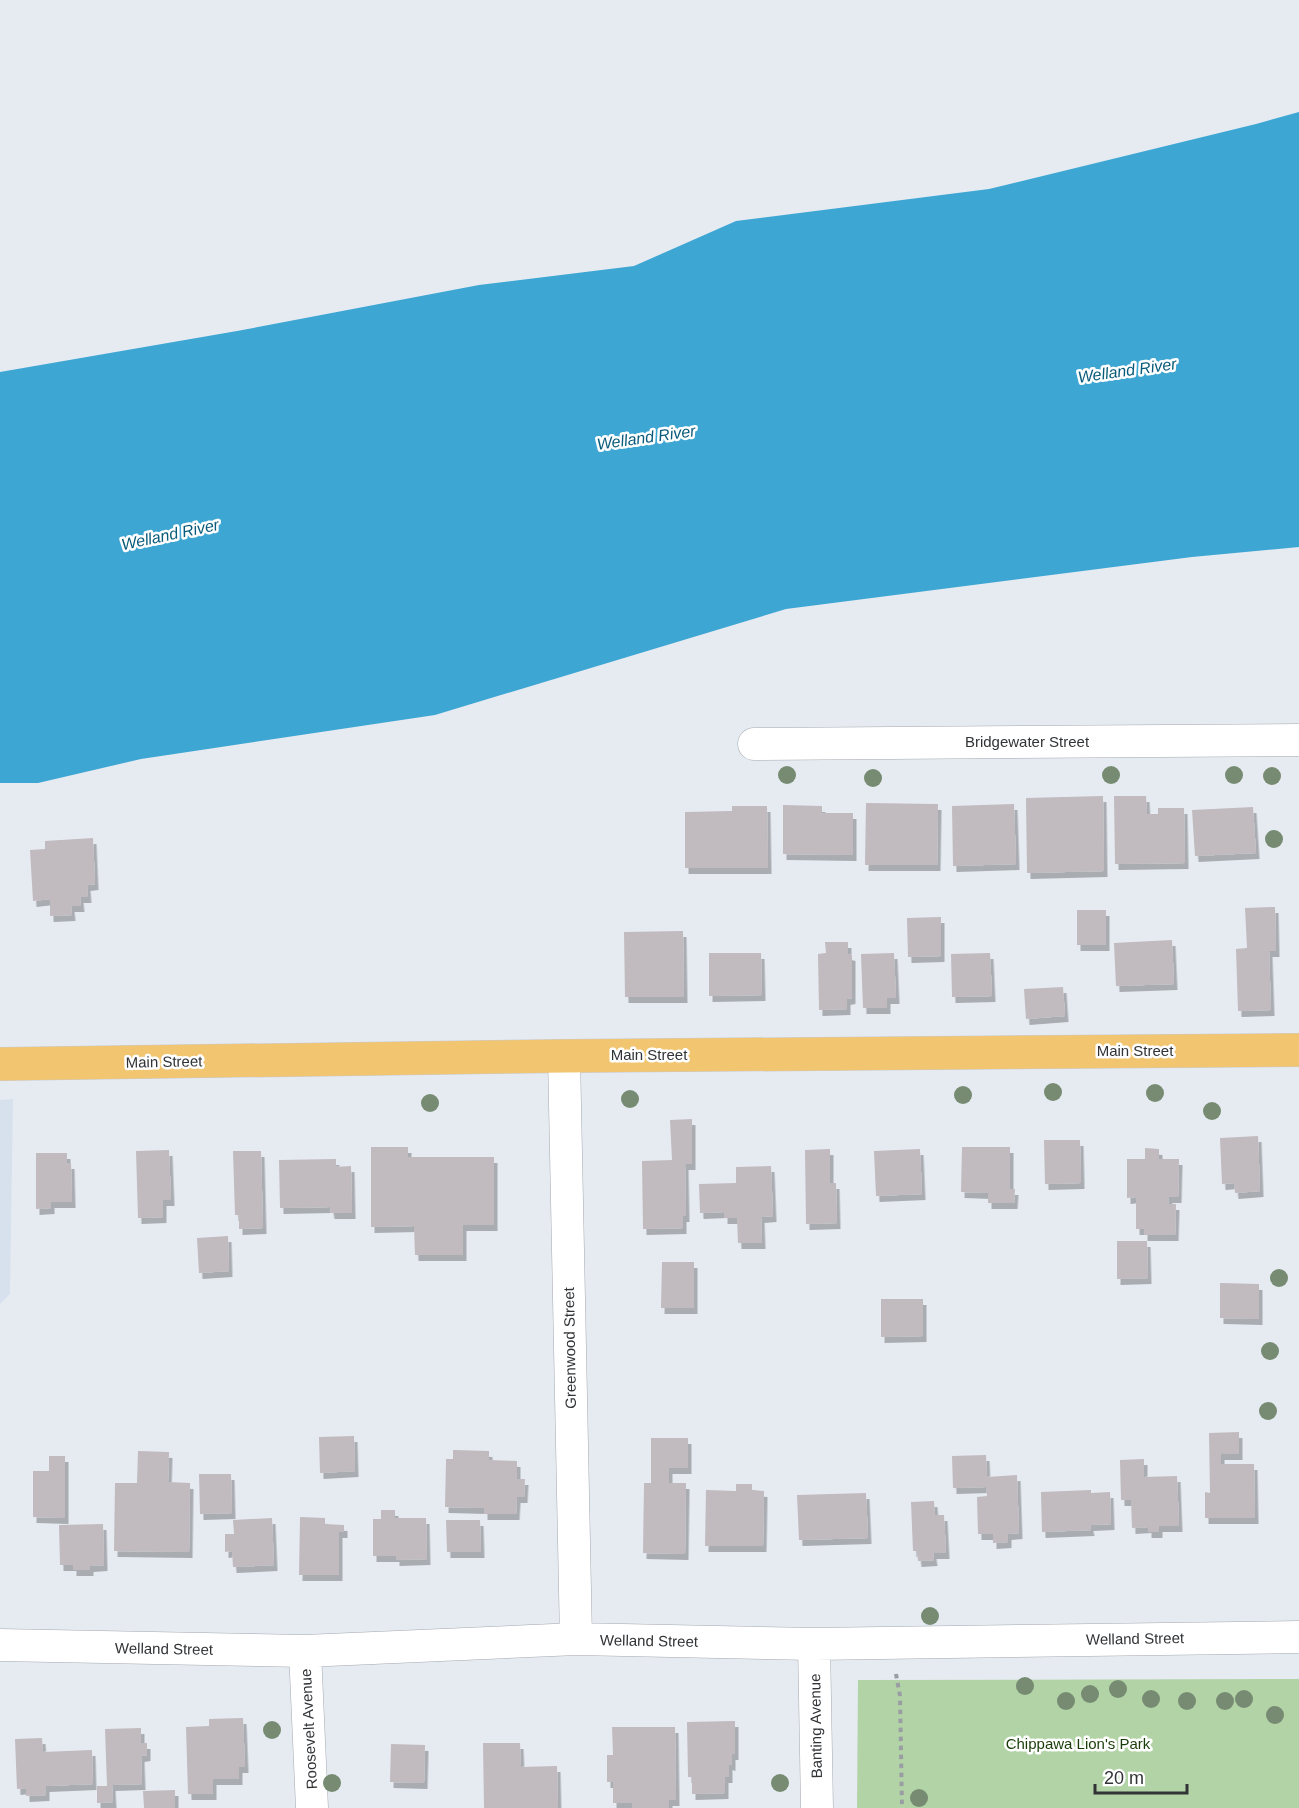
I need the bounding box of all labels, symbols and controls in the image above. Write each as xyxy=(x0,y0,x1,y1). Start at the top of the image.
water label: Welland River xyxy=(1077,355,1178,386)
water label: Welland River xyxy=(596,422,697,453)
water label: Welland River xyxy=(120,516,221,553)
street label: Bridgewater Street xyxy=(965,733,1090,750)
street label: Main Street xyxy=(1097,1042,1174,1059)
street label: Main Street xyxy=(611,1046,688,1063)
street label: Main Street xyxy=(125,1052,203,1071)
street label: Greenwood Street xyxy=(560,1286,579,1409)
street label: Welland Street xyxy=(1086,1629,1185,1648)
street label: Welland Street xyxy=(600,1631,699,1650)
street label: Welland Street xyxy=(115,1639,214,1658)
street label: Roosevelt Avenue xyxy=(297,1668,320,1790)
street label: Banting Avenue xyxy=(806,1673,825,1779)
park label: Chippawa Lion's Park xyxy=(1006,1735,1151,1752)
scale bar xyxy=(1095,1757,1186,1795)
text: 20 m xyxy=(1104,1768,1144,1788)

